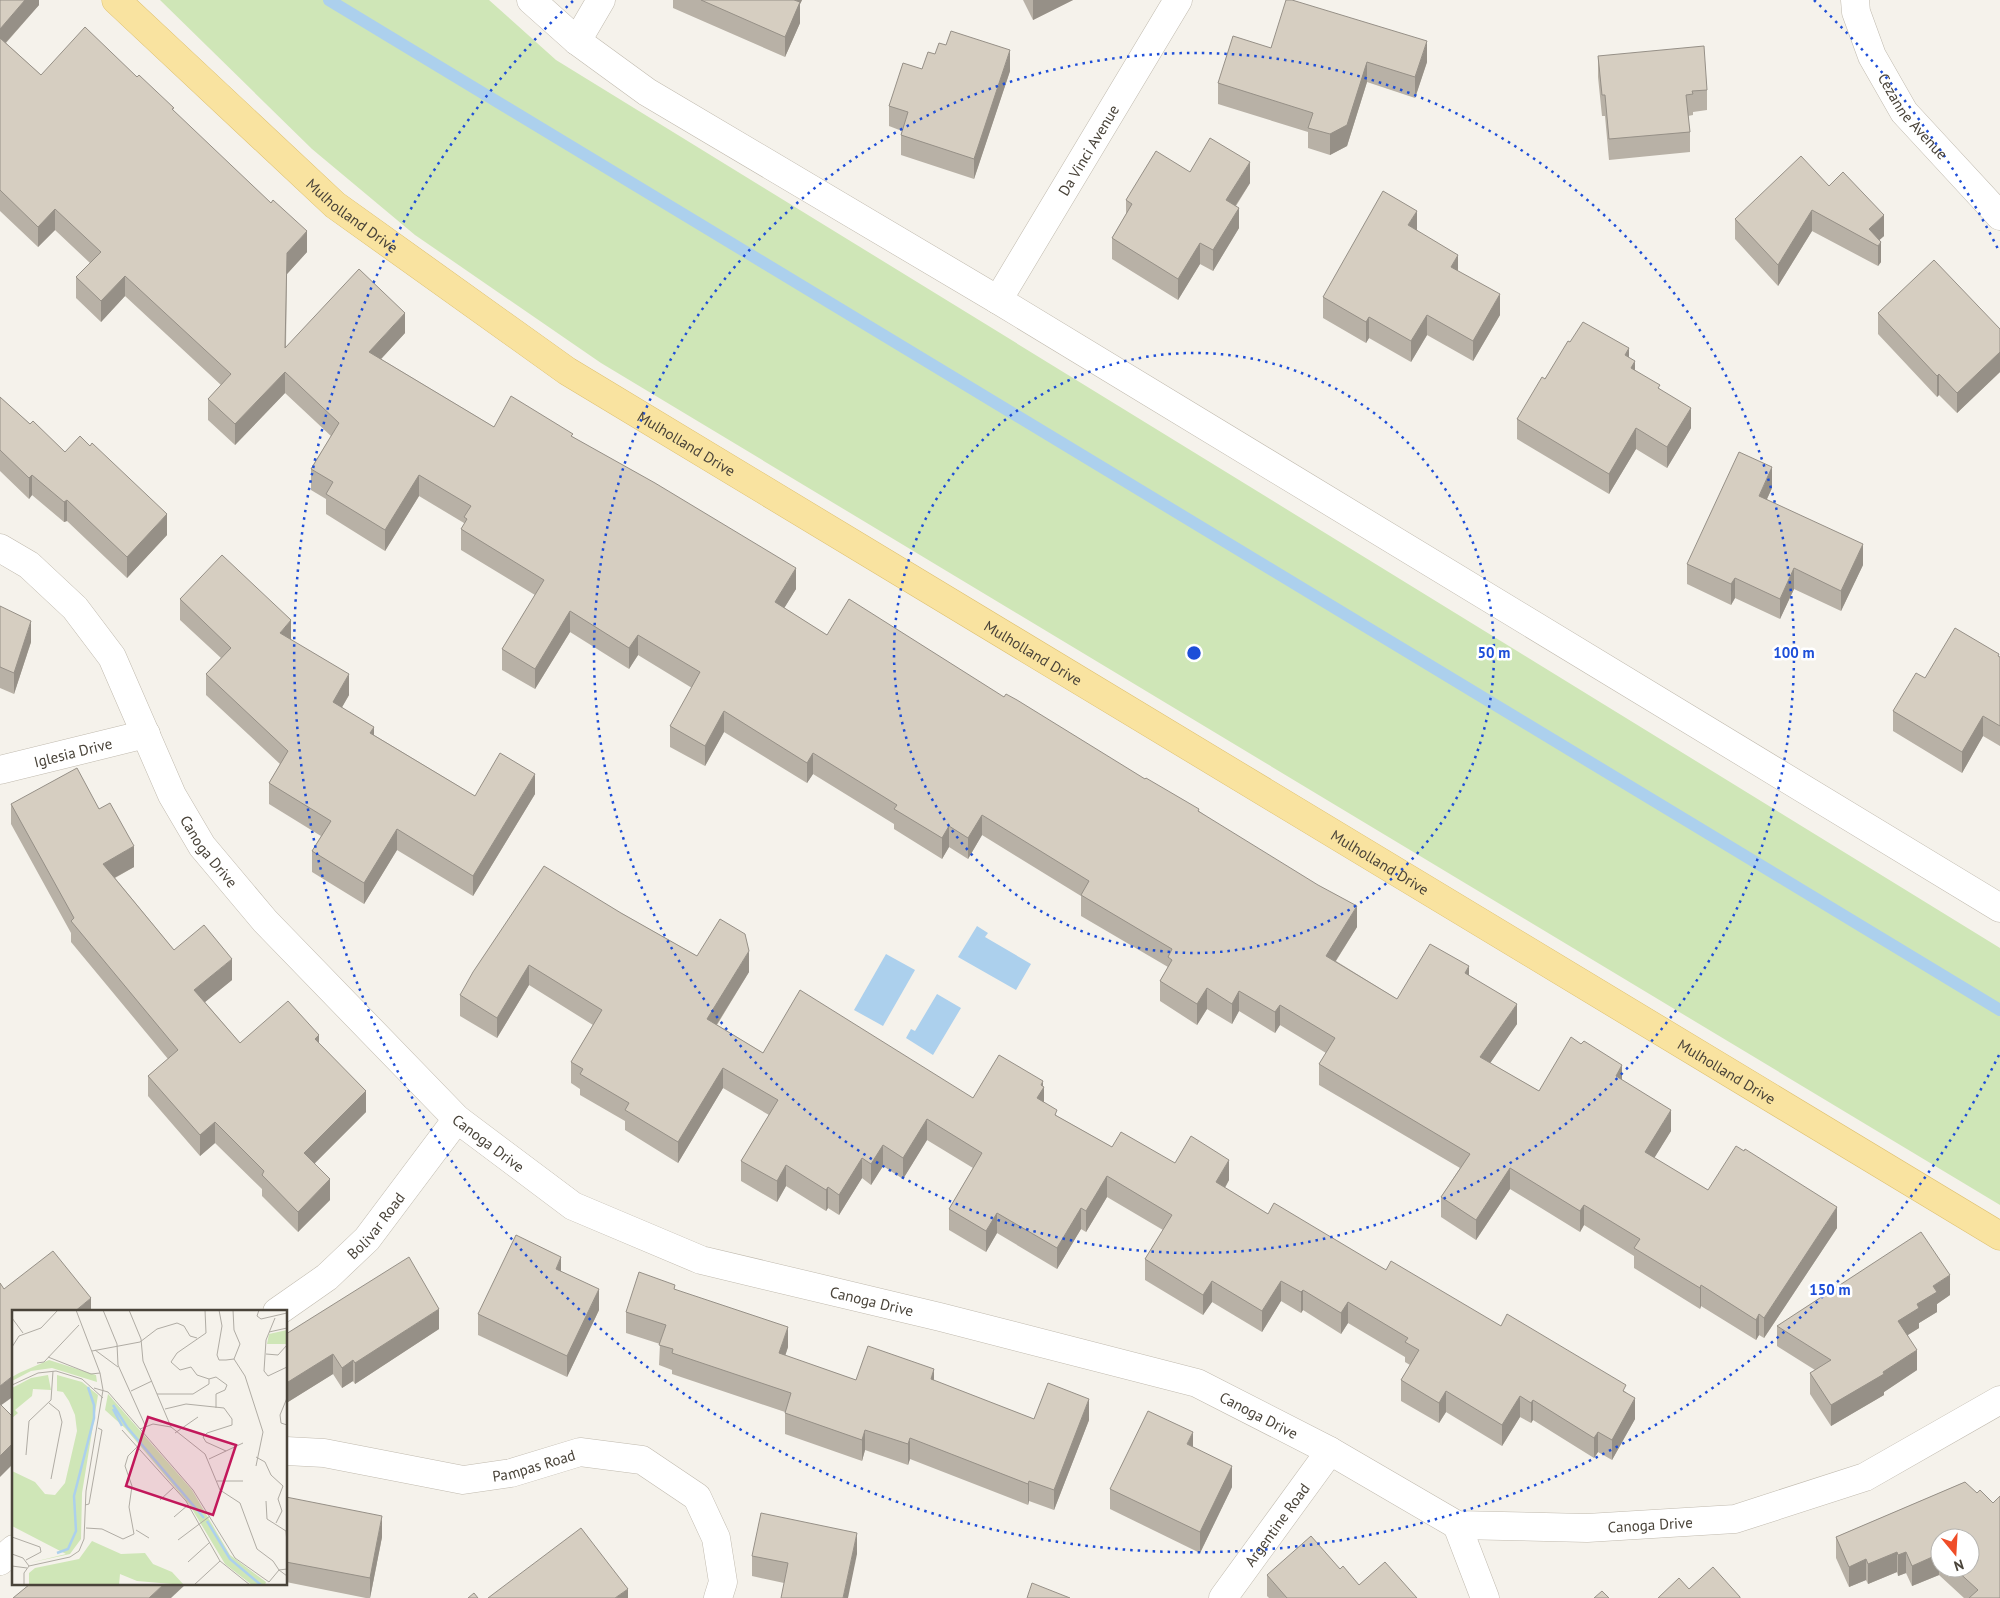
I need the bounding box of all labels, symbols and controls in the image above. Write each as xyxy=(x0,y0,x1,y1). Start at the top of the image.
street label: Cezanne Avenue xyxy=(1874,70,1952,163)
street label: Da Vinci Avenue xyxy=(1053,101,1123,199)
street label: Mulholland Drive xyxy=(303,174,402,257)
street label: Mulholland Drive xyxy=(634,406,739,480)
street label: Mulholland Drive xyxy=(981,616,1086,689)
text: 50 m xyxy=(1478,643,1510,662)
text: 100 m xyxy=(1773,643,1815,662)
centre of rings xyxy=(1185,644,1203,662)
street label: Iglesia Drive xyxy=(32,733,114,771)
street label: Canoga Drive xyxy=(176,812,242,891)
street label: Mulholland Drive xyxy=(1328,825,1432,899)
street label: Mulholland Drive xyxy=(1674,1034,1779,1108)
street label: Canoga Drive xyxy=(449,1110,528,1176)
street label: Bolivar Road xyxy=(343,1188,408,1263)
text: 150 m xyxy=(1809,1280,1851,1299)
street label: Canoga Drive xyxy=(828,1282,916,1320)
inset map xyxy=(12,1310,288,1586)
street label: Canoga Drive xyxy=(1217,1387,1301,1443)
street label: Pampas Road xyxy=(491,1445,577,1485)
street label: Argentine Road xyxy=(1240,1479,1313,1570)
street label: Canoga Drive xyxy=(1607,1512,1693,1536)
north arrow xyxy=(1930,1528,1980,1578)
text: N xyxy=(1952,1555,1966,1575)

